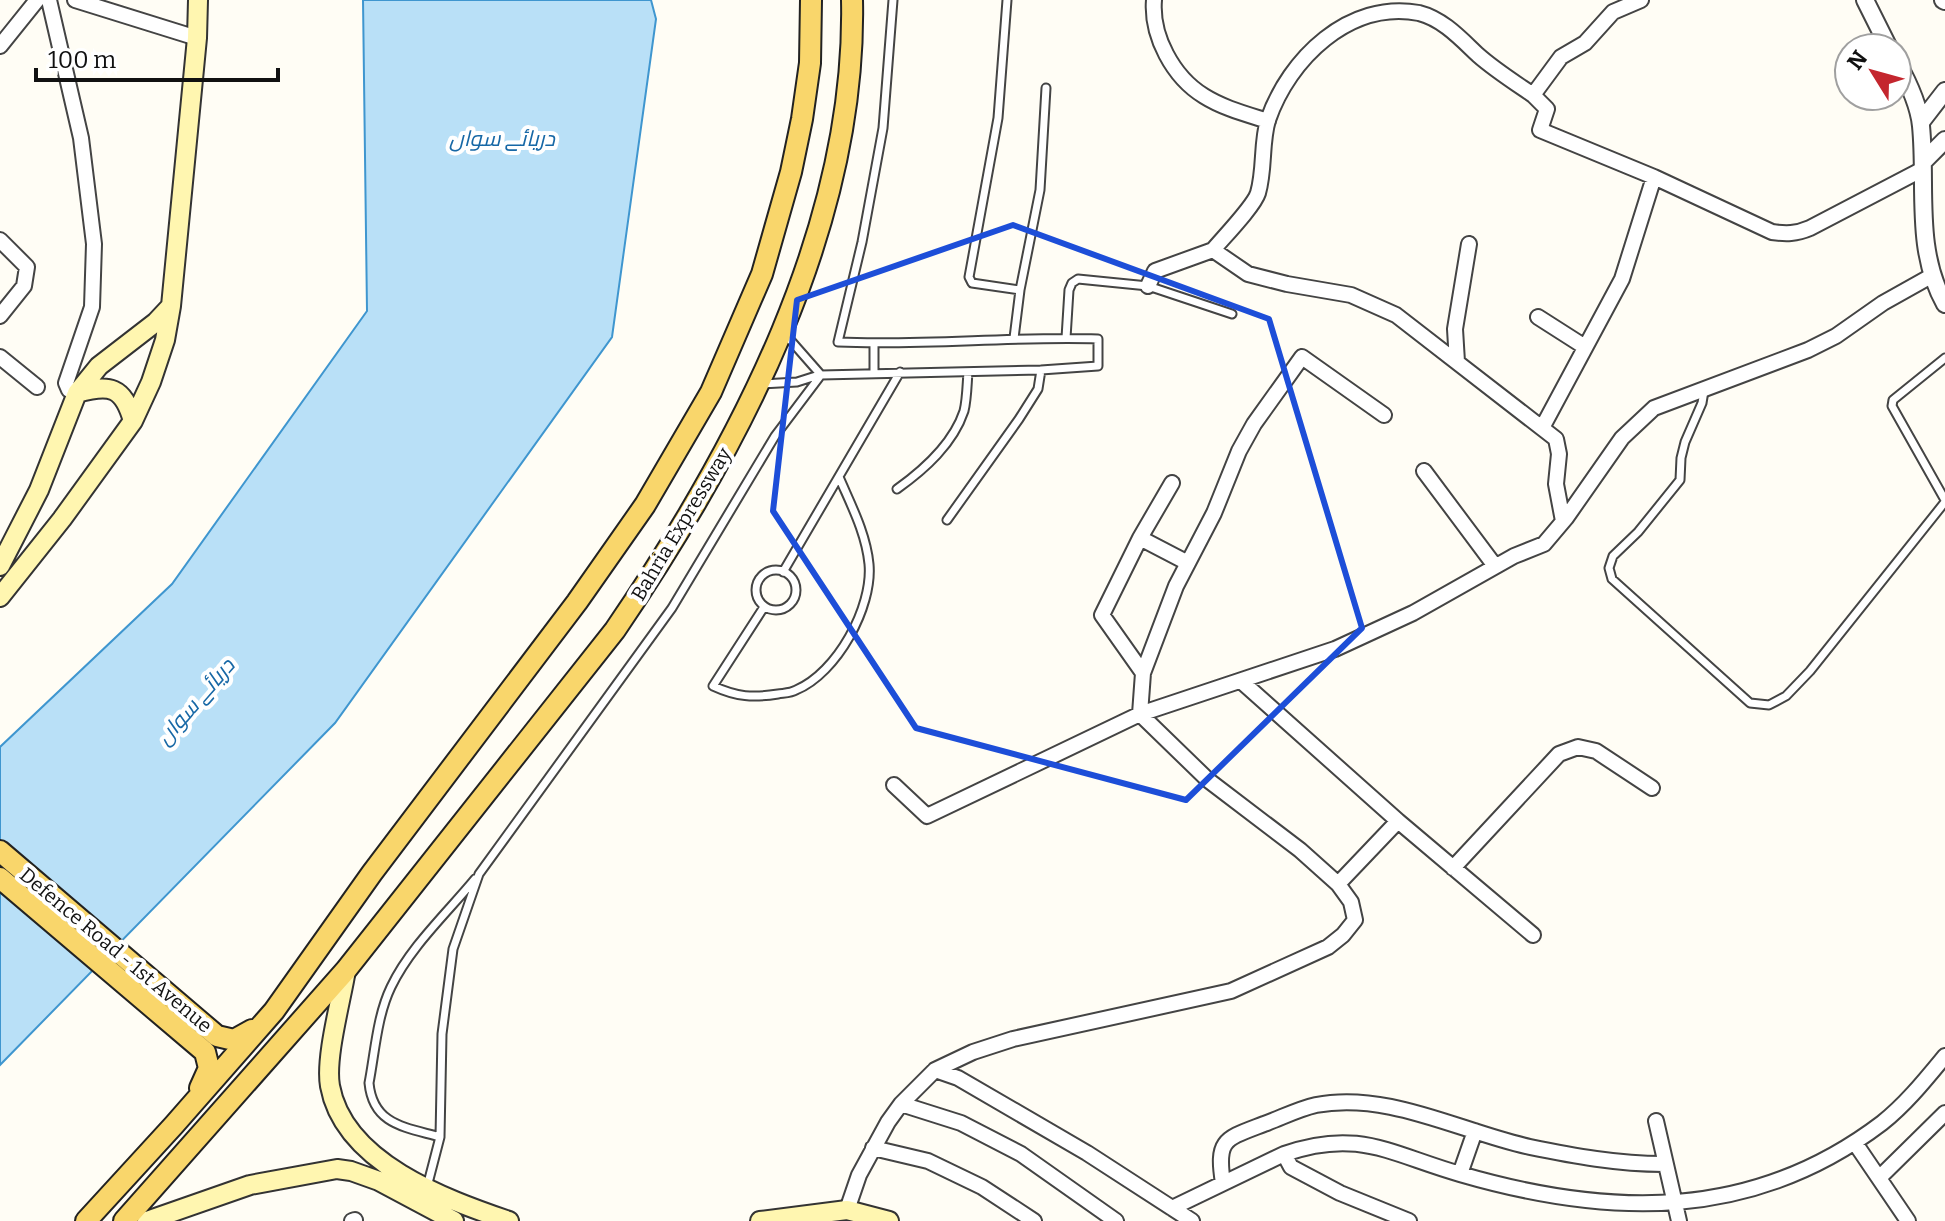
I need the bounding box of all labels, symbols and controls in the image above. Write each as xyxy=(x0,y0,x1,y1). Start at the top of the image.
scale bar xyxy=(36,32,278,82)
north arrow xyxy=(1833,32,1913,112)
text: N xyxy=(1842,45,1873,75)
text: 100 m xyxy=(48,46,116,74)
water label: دریائے سواں xyxy=(449,125,556,152)
street label: Bahria Expressway xyxy=(626,443,736,605)
water label: دریائے سواں xyxy=(150,651,241,750)
street label: Defence Road - 1st Avenue xyxy=(15,862,217,1038)

